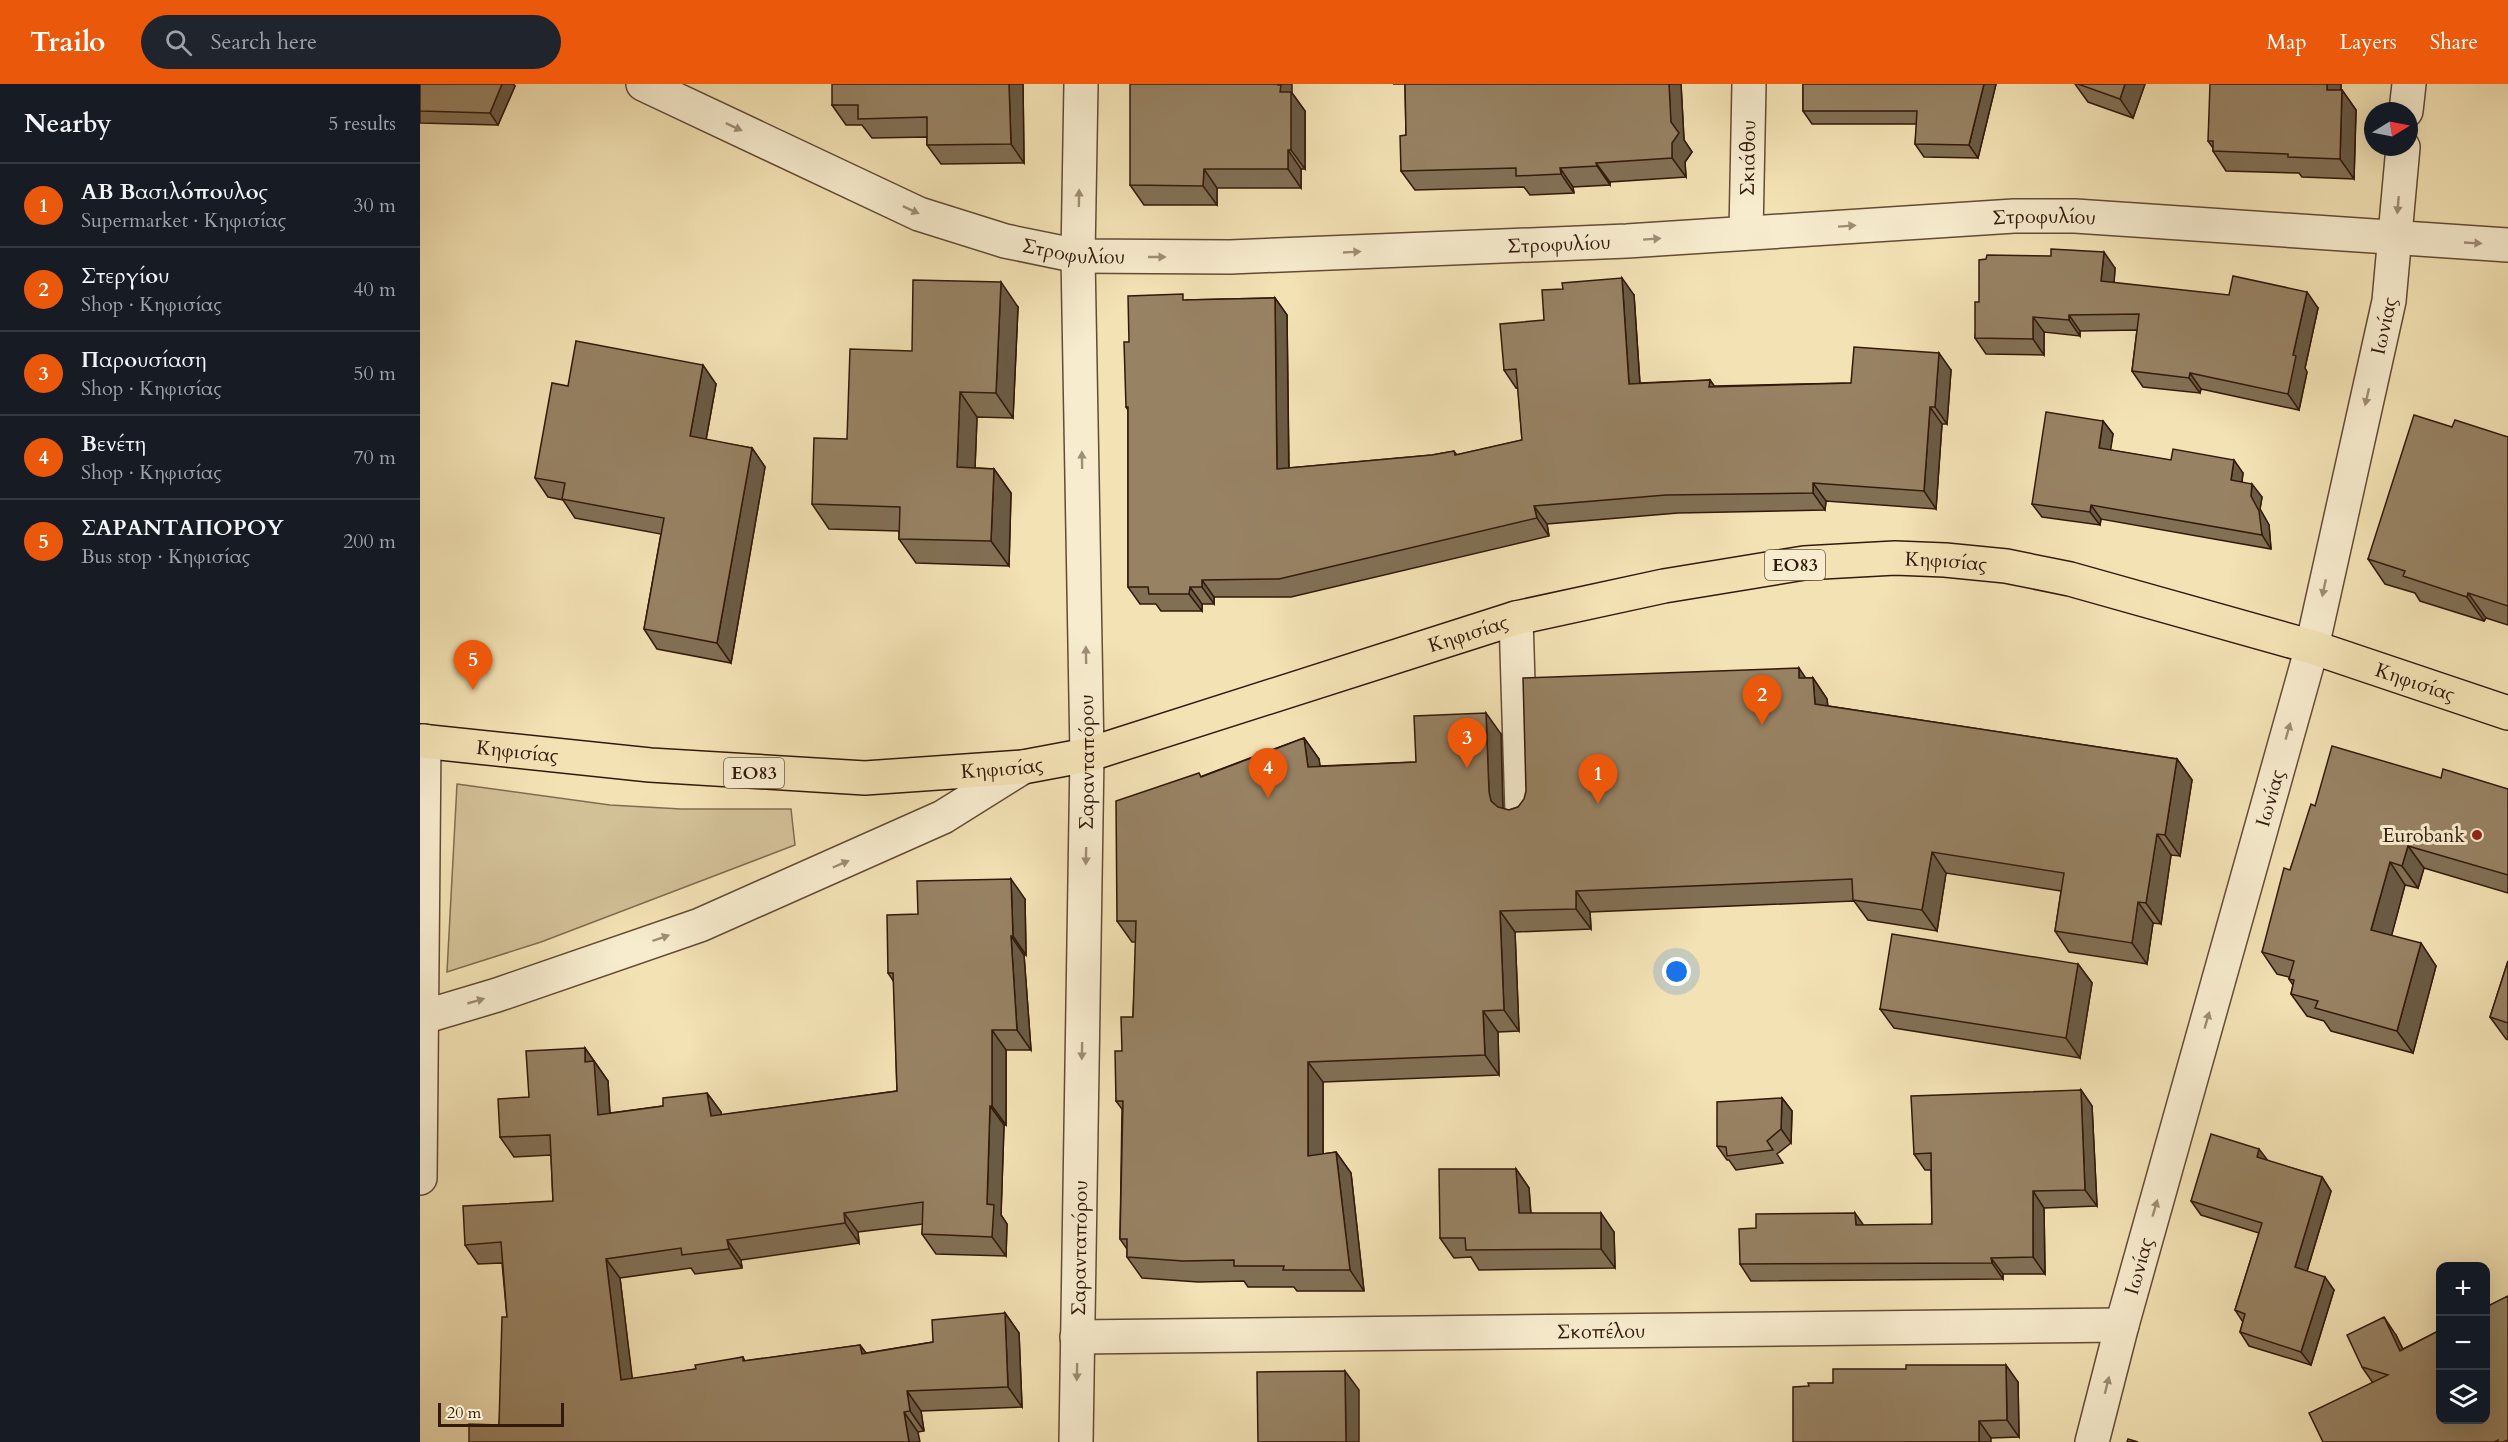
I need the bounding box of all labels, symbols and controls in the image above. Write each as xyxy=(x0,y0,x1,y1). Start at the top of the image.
search box xyxy=(141,15,561,69)
text: Trailo xyxy=(30,23,105,61)
icon: search xyxy=(162,26,195,59)
text: Search here xyxy=(210,27,317,57)
text: Map xyxy=(2267,28,2307,57)
text: Layers xyxy=(2340,28,2397,57)
text: Share xyxy=(2430,28,2478,57)
north arrow xyxy=(2364,102,2418,156)
text: Nearby xyxy=(24,106,112,141)
text: 5 results xyxy=(328,110,396,137)
street label: Σκιάθου xyxy=(1734,120,1762,196)
one-way arrow xyxy=(725,123,742,132)
text: ΑΒ Βασιλόπουλος xyxy=(81,177,268,207)
one-way arrow xyxy=(1074,188,1084,207)
text: 1 xyxy=(38,192,49,219)
text: 30 m xyxy=(353,192,396,219)
one-way arrow xyxy=(2393,196,2403,215)
street label: Στροφυλίου xyxy=(1991,203,2097,231)
one-way arrow xyxy=(902,205,919,214)
text: Supermarket · Κηφισίας xyxy=(81,207,286,234)
one-way arrow xyxy=(1837,221,1856,231)
street label: Στροφυλίου xyxy=(1507,229,1611,260)
street label: Στροφυλίου xyxy=(1020,232,1125,270)
one-way arrow xyxy=(1643,235,1662,244)
one-way arrow xyxy=(2463,238,2482,248)
one-way arrow xyxy=(1343,248,1362,257)
one-way arrow xyxy=(1148,252,1167,262)
text: Στεργίου xyxy=(81,261,170,291)
text: 2 xyxy=(38,276,49,303)
text: 40 m xyxy=(353,276,396,303)
text: Shop · Κηφισίας xyxy=(81,291,222,318)
street label: Ιωνίας xyxy=(2364,294,2404,357)
text: Παρουσίαση xyxy=(81,345,206,375)
text: 3 xyxy=(38,360,49,387)
text: 50 m xyxy=(353,360,396,387)
text: Shop · Κηφισίας xyxy=(81,375,222,402)
one-way arrow xyxy=(2362,388,2371,407)
text: Βενέτη xyxy=(81,429,146,459)
text: 4 xyxy=(38,444,49,471)
text: 70 m xyxy=(353,444,396,471)
one-way arrow xyxy=(1077,450,1087,469)
text: Shop · Κηφισίας xyxy=(81,459,222,486)
text: ΣΑΡΑΝΤΑΠΟΡΟΥ xyxy=(81,513,284,543)
text: 5 xyxy=(38,528,49,555)
text: 200 m xyxy=(343,528,396,555)
text: Bus stop · Κηφισίας xyxy=(81,543,250,570)
street label: Κηφισίας xyxy=(1904,545,1989,578)
road number: ΕΟ83 xyxy=(1765,550,1825,580)
one-way arrow xyxy=(2319,578,2328,597)
street label: Κηφισίας xyxy=(1425,608,1512,659)
pin: 5 xyxy=(454,640,492,690)
one-way arrow xyxy=(1081,645,1090,664)
street label: Κηφισίας xyxy=(2372,656,2459,708)
pin: 2 xyxy=(1742,676,1782,725)
street label: Σαρανταπόρου xyxy=(1073,694,1101,830)
pin: 3 xyxy=(1448,718,1486,768)
one-way arrow xyxy=(2284,722,2293,740)
street label: Κηφισίας xyxy=(475,734,560,769)
pin: 4 xyxy=(1248,748,1288,798)
street label: Κηφισίας xyxy=(960,750,1046,785)
pin: 1 xyxy=(1578,754,1618,804)
road number: ΕΟ83 xyxy=(724,758,784,788)
street label: Ιωνίας xyxy=(2249,766,2291,830)
place label: Eurobank xyxy=(2382,822,2465,849)
marker: Eurobank xyxy=(2470,828,2484,842)
one-way arrow xyxy=(1081,846,1090,865)
one-way arrow xyxy=(832,859,850,869)
one-way arrow xyxy=(652,933,670,943)
your location xyxy=(1662,957,1691,986)
one-way arrow xyxy=(467,996,485,1005)
one-way arrow xyxy=(2203,1011,2213,1029)
one-way arrow xyxy=(1077,1041,1087,1060)
street label: Σαρανταπόρου xyxy=(1065,1180,1094,1316)
one-way arrow xyxy=(2151,1199,2160,1217)
street label: Ιωνίας xyxy=(2118,1234,2160,1298)
map controls xyxy=(2436,1262,2490,1424)
button: + xyxy=(2436,1262,2490,1316)
button: − xyxy=(2436,1316,2490,1370)
street label: Σκοπέλου xyxy=(1556,1317,1646,1345)
one-way arrow xyxy=(1072,1362,1082,1381)
button: layers xyxy=(2436,1370,2490,1424)
one-way arrow xyxy=(2102,1376,2112,1395)
scale bar xyxy=(438,1400,564,1428)
text: 20 m xyxy=(447,1402,481,1424)

